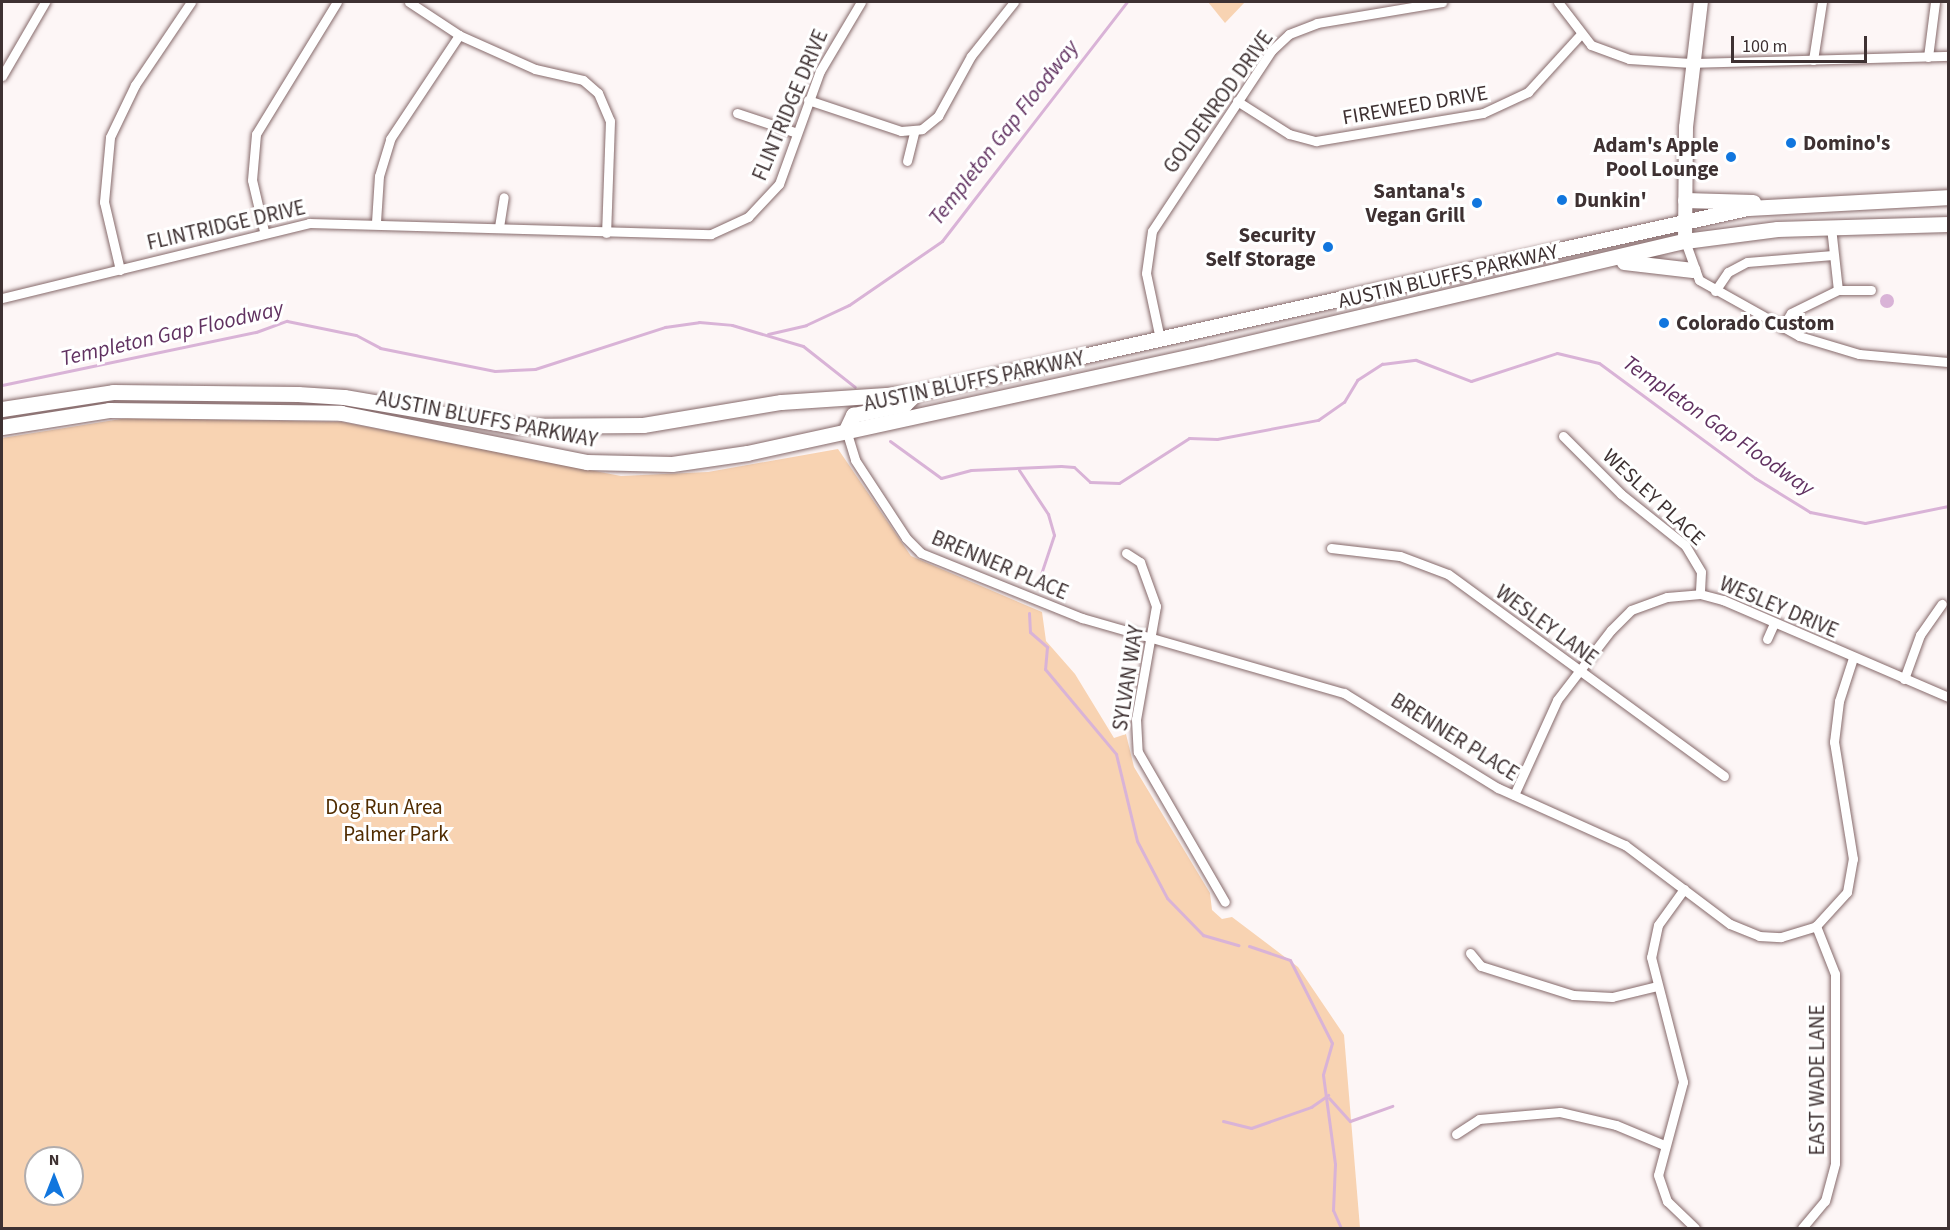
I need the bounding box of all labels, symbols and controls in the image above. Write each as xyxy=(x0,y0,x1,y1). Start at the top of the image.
scale bar xyxy=(1734,24,1870,62)
street label: FLINTRIDGE DRIVE xyxy=(747,26,833,184)
street label: GOLDENROD DRIVE xyxy=(1158,26,1278,178)
text: 100 m xyxy=(1742,34,1787,59)
water label: Templeton Gap Floodway xyxy=(924,35,1084,231)
street label: FIREWEED DRIVE xyxy=(1340,80,1490,130)
place label: Domino's xyxy=(1803,130,1890,156)
place label: Adam's Apple Pool Lounge xyxy=(1594,132,1719,182)
marker: Domino's xyxy=(1784,136,1798,150)
marker: Adam's Apple Pool Lounge xyxy=(1724,150,1738,164)
place label: Santana's Vegan Grill xyxy=(1365,178,1465,228)
place label: Dunkin' xyxy=(1574,187,1647,213)
marker: Dunkin' xyxy=(1555,193,1569,207)
street label: FLINTRIDGE DRIVE xyxy=(144,195,308,255)
marker: Santana's Vegan Grill xyxy=(1470,196,1484,210)
place label: Security Self Storage xyxy=(1205,222,1316,272)
street label: AUSTIN BLUFFS PARKWAY xyxy=(1336,238,1560,314)
marker: Security Self Storage xyxy=(1321,240,1335,254)
water label: Templeton Gap Floodway xyxy=(58,296,286,372)
place label: Colorado Custom xyxy=(1676,310,1834,336)
marker: Colorado Custom xyxy=(1657,316,1671,330)
street label: AUSTIN BLUFFS PARKWAY xyxy=(861,345,1087,417)
water label: Templeton Gap Floodway xyxy=(1617,350,1819,502)
street label: AUSTIN BLUFFS PARKWAY xyxy=(374,385,600,453)
street label: WESLEY PLACE xyxy=(1598,443,1710,551)
street label: BRENNER PLACE xyxy=(928,525,1072,605)
street label: WESLEY DRIVE xyxy=(1716,571,1842,643)
street label: WESLEY LANE xyxy=(1491,579,1603,671)
street label: SYLVAN WAY xyxy=(1107,623,1149,733)
street label: BRENNER PLACE xyxy=(1386,688,1524,786)
park label: Dog Run Area xyxy=(325,794,443,820)
park label: Palmer Park xyxy=(343,821,449,847)
street label: EAST WADE LANE xyxy=(1804,1004,1830,1156)
north arrow xyxy=(24,1146,84,1206)
text: N xyxy=(49,1149,59,1171)

